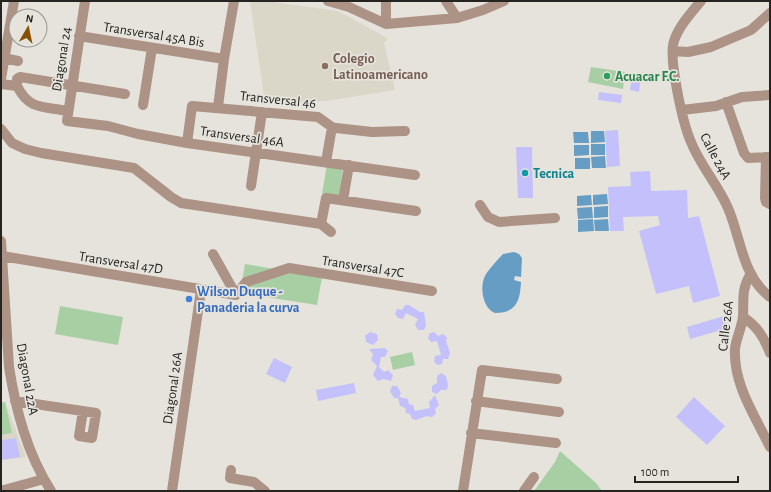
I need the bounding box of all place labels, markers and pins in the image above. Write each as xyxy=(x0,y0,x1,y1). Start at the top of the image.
place label: Colegio Latinoamericano xyxy=(333,52,428,82)
marker: Colegio Latinoamericano xyxy=(320,61,330,71)
place label: Acuacar F.C. xyxy=(615,70,680,84)
marker: Acuacar F.C. xyxy=(602,71,612,81)
place label: Tecnica xyxy=(533,167,574,181)
marker: Tecnica xyxy=(520,168,530,178)
place label: Wilson Duque - Panaderia la curva xyxy=(197,285,300,315)
marker: Wilson Duque - Panaderia la curva xyxy=(184,294,194,304)

